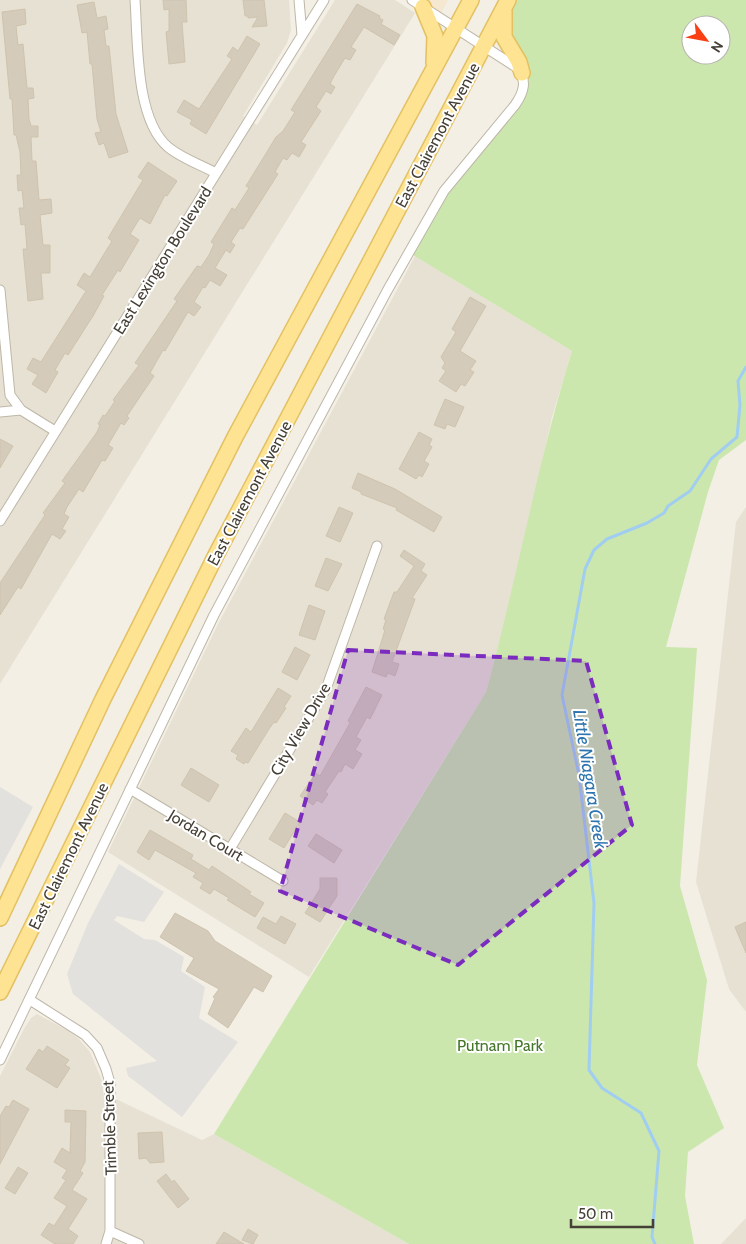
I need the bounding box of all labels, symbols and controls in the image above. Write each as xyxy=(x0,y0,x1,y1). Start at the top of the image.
north arrow xyxy=(681,15,731,65)
text: N xyxy=(707,38,727,56)
street label: East Clairemont Avenue xyxy=(391,60,484,211)
street label: East Lexington Boulevard xyxy=(109,183,216,338)
street label: East Clairemont Avenue xyxy=(203,418,296,569)
street label: City View Drive xyxy=(266,679,335,779)
water label: Little Niagara Creek xyxy=(568,708,612,852)
street label: East Clairemont Avenue xyxy=(25,780,112,933)
street label: Jordan Court xyxy=(164,805,247,865)
park label: Putnam Park xyxy=(457,1036,544,1055)
street label: Trimble Street xyxy=(98,1080,121,1176)
scale bar xyxy=(571,1196,654,1228)
text: 50 m xyxy=(578,1205,613,1223)

